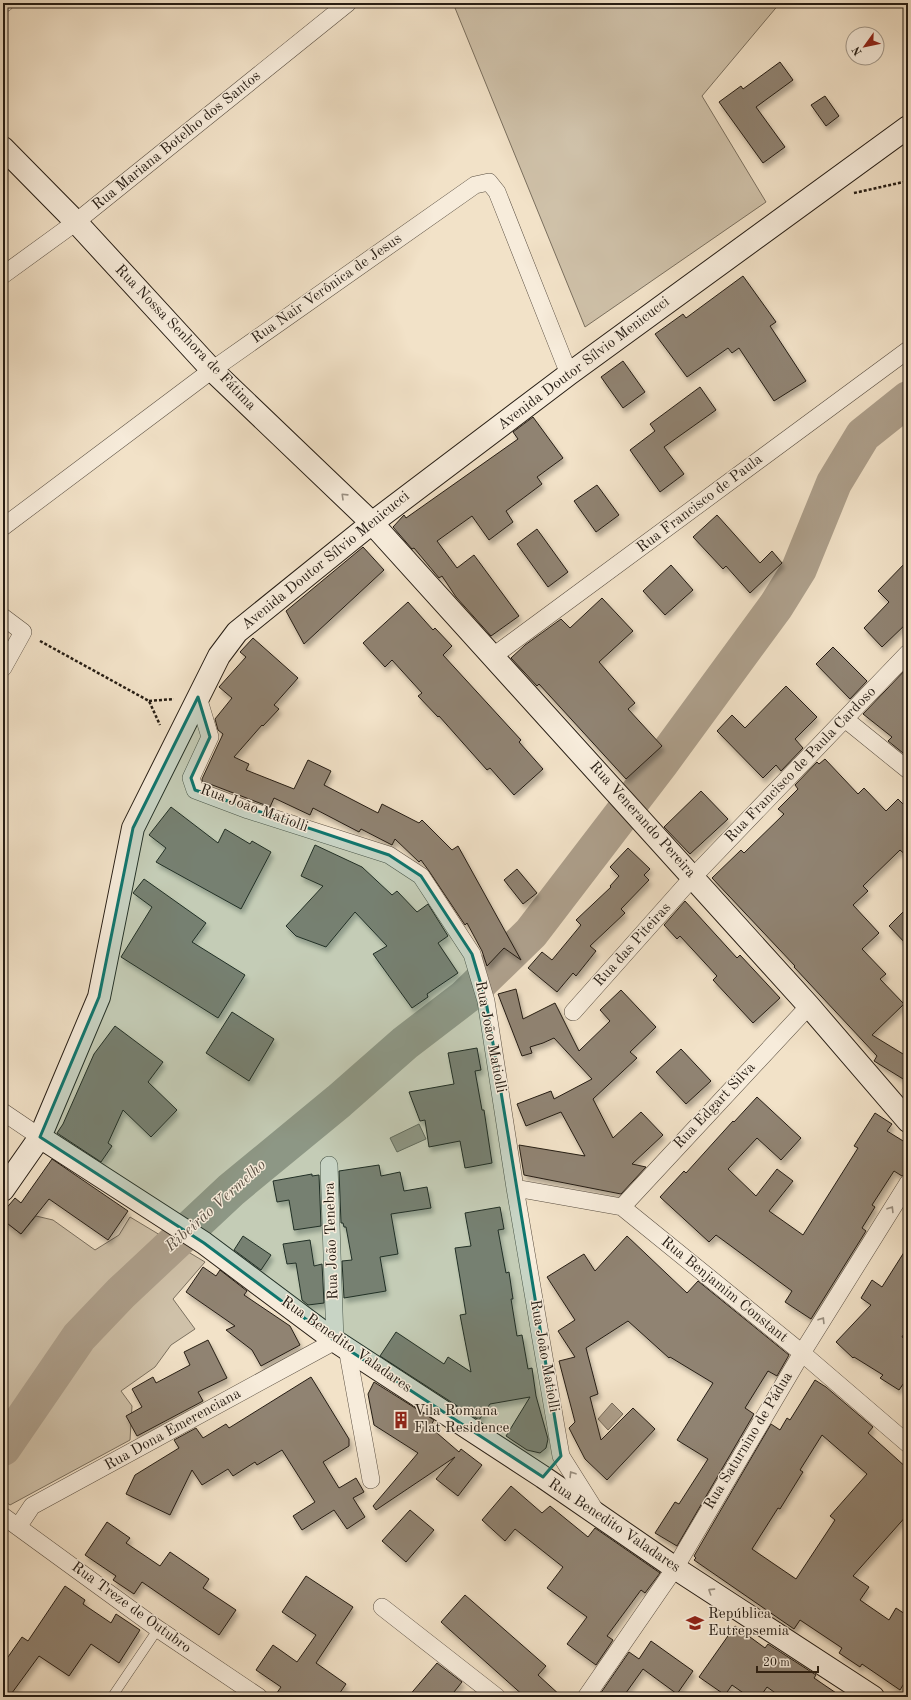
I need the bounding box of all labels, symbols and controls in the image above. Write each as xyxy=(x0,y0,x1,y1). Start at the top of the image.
north arrow xyxy=(845,26,885,66)
text: N xyxy=(851,44,865,57)
street label: Rua Mariana Botelho dos Santos xyxy=(90,69,264,213)
street label: Rua Nair Verônica de Jesus xyxy=(249,231,405,347)
street label: Rua Nossa Senhora de Fátima xyxy=(112,262,259,414)
street label: Avenida Doutor Sílvio Menicucci xyxy=(495,295,673,433)
street label: Rua Francisco de Paula xyxy=(634,452,766,556)
street label: Avenida Doutor Sílvio Menicucci xyxy=(239,489,413,633)
one-way arrow xyxy=(341,493,349,501)
street label: Rua Francisco de Paula Cardoso xyxy=(723,684,879,846)
street label: Rua Venerando Pereira xyxy=(586,759,698,881)
street label: Rua João Matiolli xyxy=(198,782,310,836)
street label: Rua das Piteiras xyxy=(592,900,674,990)
street label: Rua João Matiolli xyxy=(472,980,508,1094)
street label: Rua Edgart Silva xyxy=(671,1060,759,1152)
water label: Ribeirão Vermelho xyxy=(162,1157,269,1256)
street label: Rua João Tenebra xyxy=(322,1181,342,1300)
one-way arrow xyxy=(887,1206,894,1213)
street label: Rua Benjamim Constant xyxy=(658,1234,790,1346)
street label: Rua Benedito Valadares xyxy=(278,1294,414,1396)
street label: Rua João Matiolli xyxy=(527,1299,561,1413)
one-way arrow xyxy=(818,1317,825,1324)
street label: Rua Saturnino de Pádua xyxy=(702,1369,796,1512)
street label: Rua Dona Emerenciana xyxy=(102,1386,244,1474)
place label: Vila Romana Flat Residence xyxy=(414,1404,510,1436)
building icon: Vila Romana Flat Residence xyxy=(391,1410,411,1430)
one-way arrow xyxy=(569,1471,576,1478)
street label: Rua Benedito Valadares xyxy=(545,1476,683,1576)
street label: Rua Treze de Outubro xyxy=(68,1560,194,1656)
one-way arrow xyxy=(708,1588,715,1596)
place label: República Eutrepsemia xyxy=(708,1607,790,1639)
school or university icon: República Eutrepsemia xyxy=(685,1613,705,1633)
scale bar xyxy=(757,1648,818,1674)
text: 20 m xyxy=(763,1657,790,1669)

